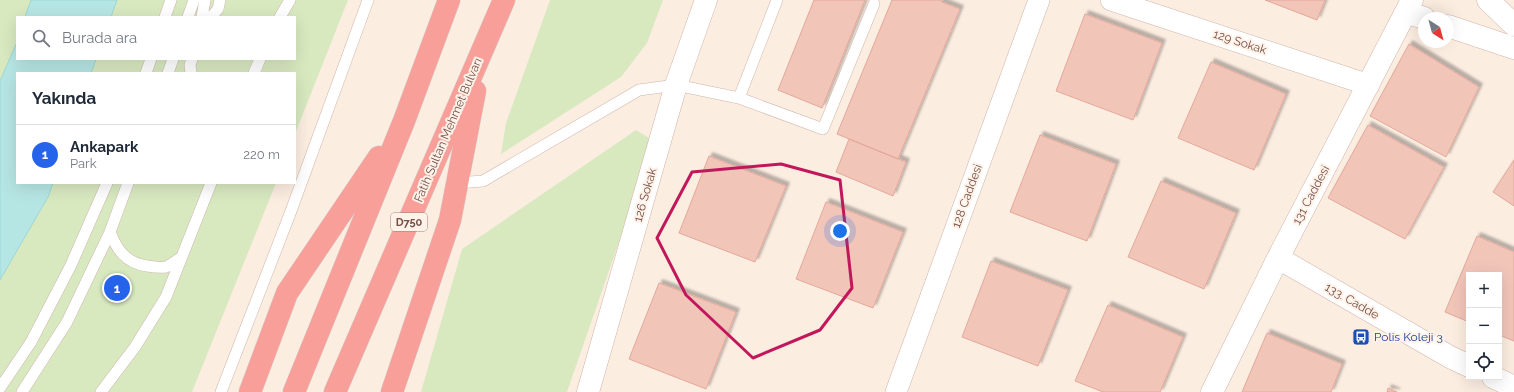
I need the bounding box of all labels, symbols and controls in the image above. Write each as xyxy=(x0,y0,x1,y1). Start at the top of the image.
north arrow xyxy=(1418,12,1454,48)
search box xyxy=(16,16,296,60)
icon: search xyxy=(30,27,52,49)
street label: 129 Sokak xyxy=(1212,27,1269,57)
text: Burada ara xyxy=(62,29,137,47)
street label: Fatih Sultan Mehmet Bulvarı xyxy=(411,56,485,204)
text: Yakında xyxy=(32,88,96,108)
text: Ankapark xyxy=(70,138,138,156)
text: 1 xyxy=(42,147,48,162)
text: 220 m xyxy=(243,147,280,162)
text: Park xyxy=(70,156,97,171)
street label: 128 Caddesi xyxy=(949,162,985,230)
street label: 131 Caddesi xyxy=(1290,163,1332,227)
street label: 126 Sokak xyxy=(631,166,660,224)
road number: D750 xyxy=(391,213,427,231)
your location xyxy=(830,221,850,241)
map controls xyxy=(1466,272,1502,380)
button: + xyxy=(1466,272,1502,308)
pin: 1 xyxy=(104,273,130,303)
street label: 133. Cadde xyxy=(1323,280,1381,322)
button: − xyxy=(1466,308,1502,344)
bus stop icon: Polis Koleji 3 xyxy=(1351,327,1371,347)
place label: Polis Koleji 3 xyxy=(1374,330,1443,344)
button: locate xyxy=(1466,344,1502,380)

